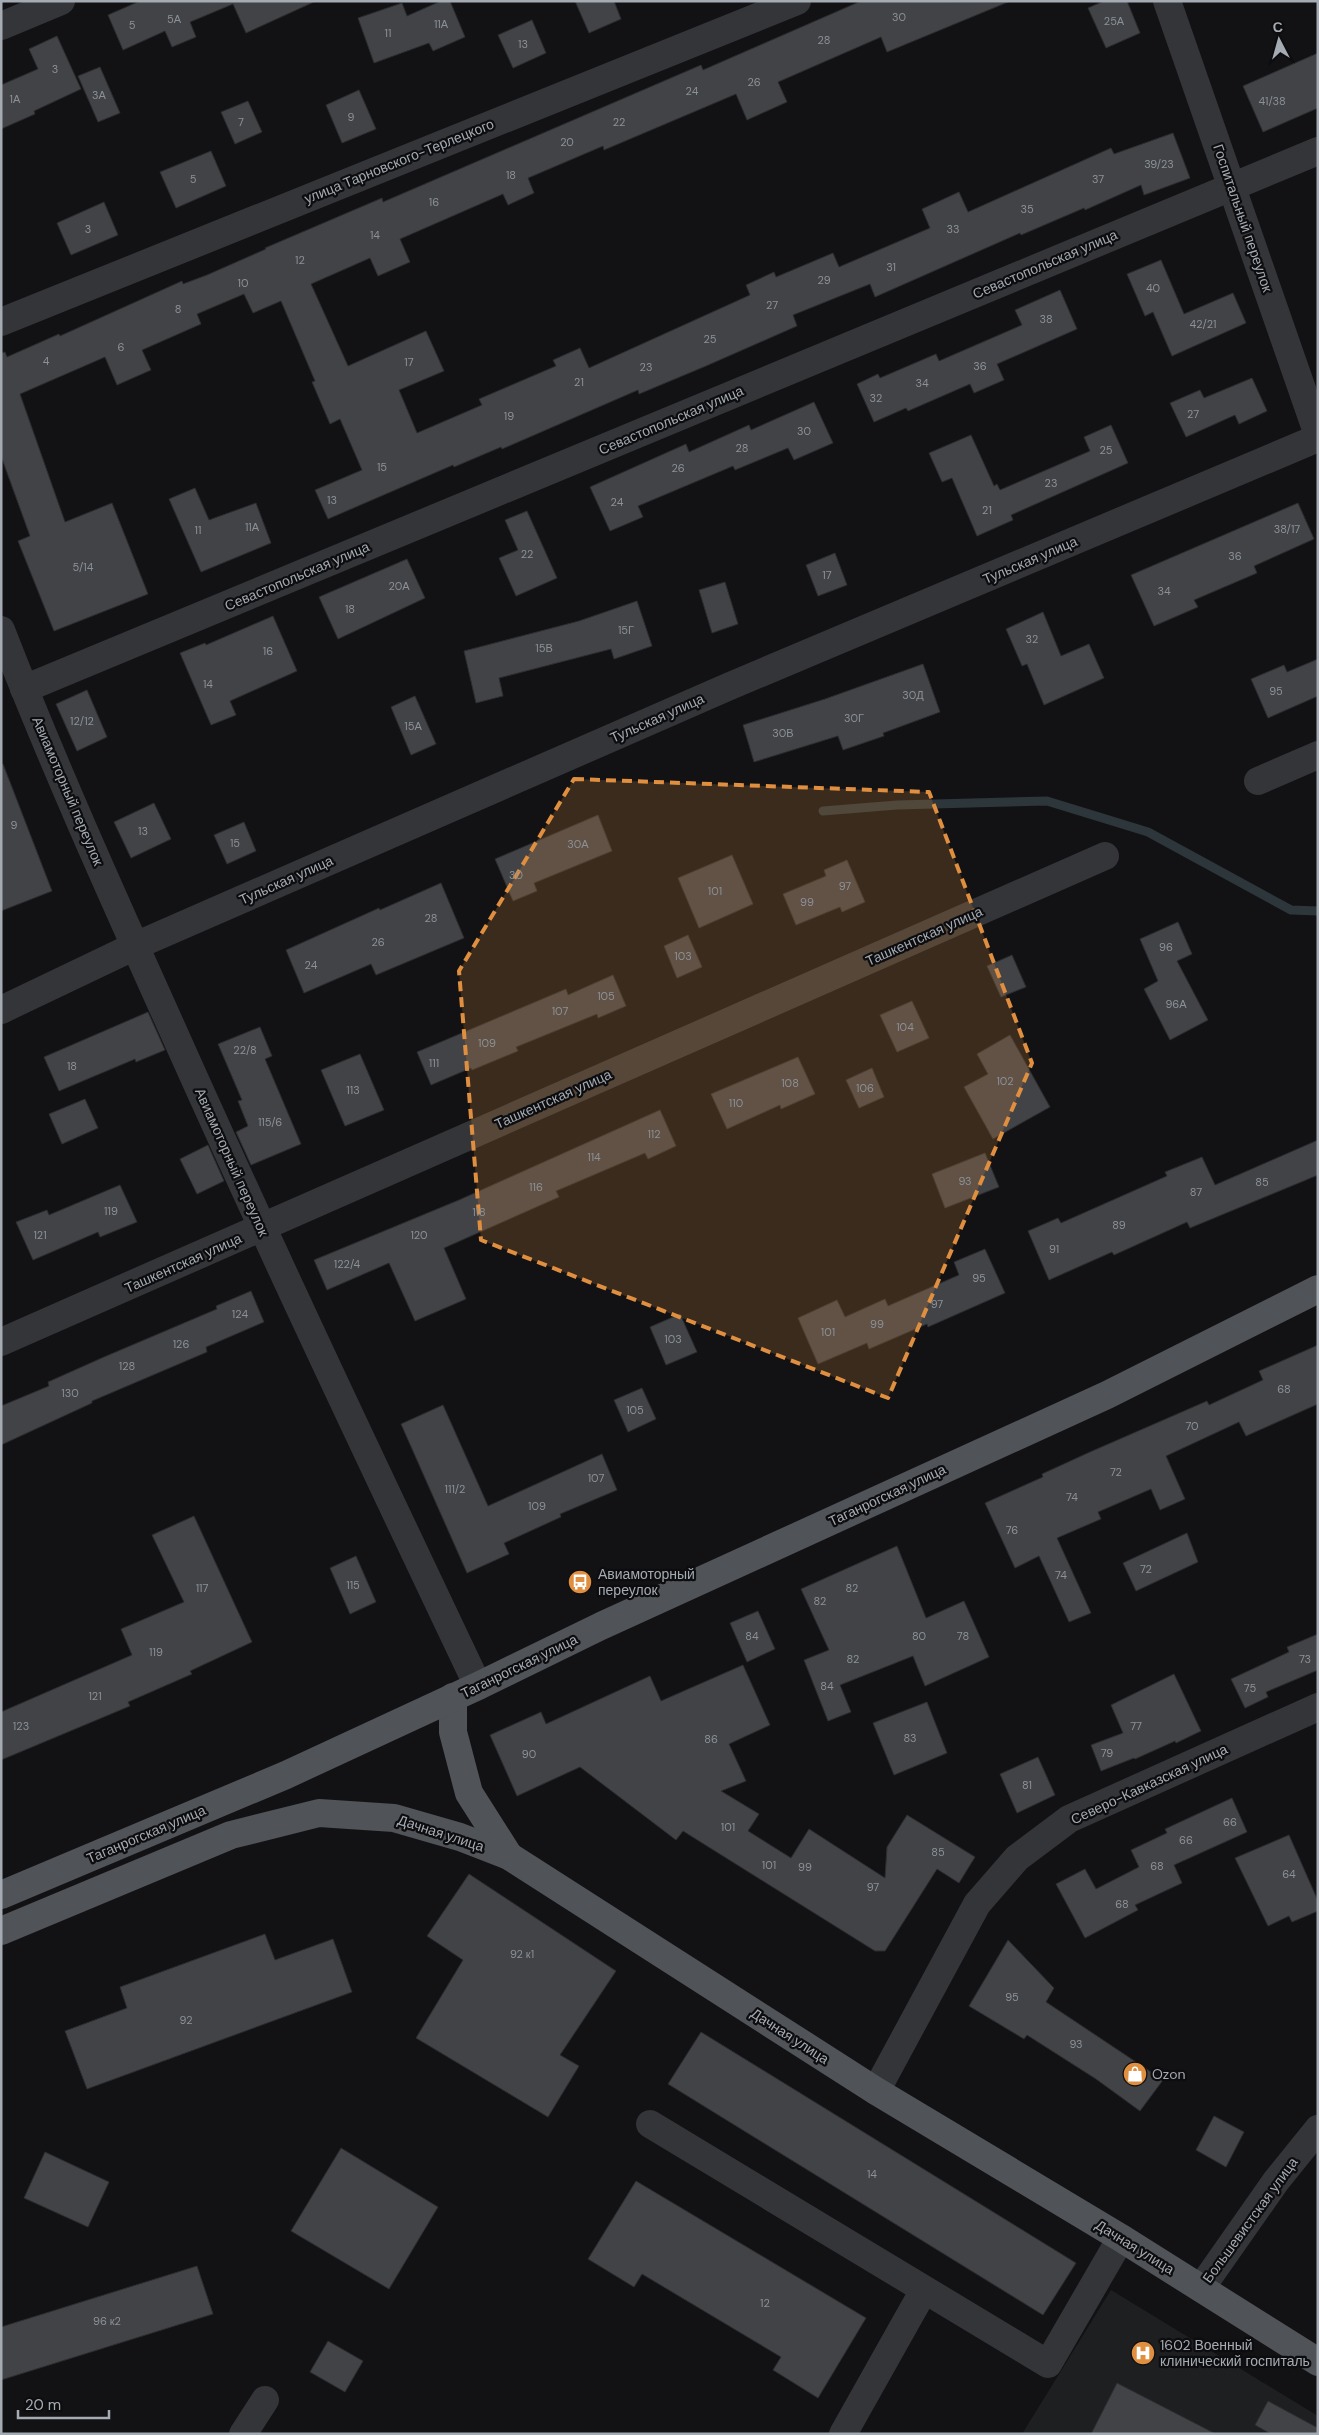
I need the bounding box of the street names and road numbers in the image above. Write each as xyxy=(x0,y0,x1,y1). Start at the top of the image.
street label: улица Тарновского-Терлецкого xyxy=(301,115,497,207)
street label: Госпитальный переулок xyxy=(1209,142,1277,295)
street label: Севастопольская улица xyxy=(970,225,1120,303)
street label: Севастопольская улица xyxy=(596,381,746,459)
street label: Тульская улица xyxy=(980,532,1080,588)
street label: Севастопольская улица xyxy=(222,537,372,615)
street label: Тульская улица xyxy=(607,689,707,747)
street label: Авиамоторный переулок xyxy=(28,714,108,869)
street label: Тульская улица xyxy=(236,851,336,909)
street label: Ташкентская улица xyxy=(863,902,985,970)
street label: Ташкентская улица xyxy=(492,1065,614,1133)
street label: Авиамоторный переулок xyxy=(191,1085,273,1240)
street label: Ташкентская улица xyxy=(122,1229,244,1297)
street label: Таганрогская улица xyxy=(825,1460,949,1530)
street label: Таганрогская улица xyxy=(458,1630,580,1702)
street label: Северо-Кавказская улица xyxy=(1068,1740,1230,1828)
street label: Таганрогская улица xyxy=(84,1801,208,1867)
street label: Дачная улица xyxy=(396,1811,487,1855)
street label: Дачная улица xyxy=(748,2004,833,2068)
street label: Большевистская улица xyxy=(1198,2154,1302,2286)
street label: Дачная улица xyxy=(1092,2216,1178,2278)

